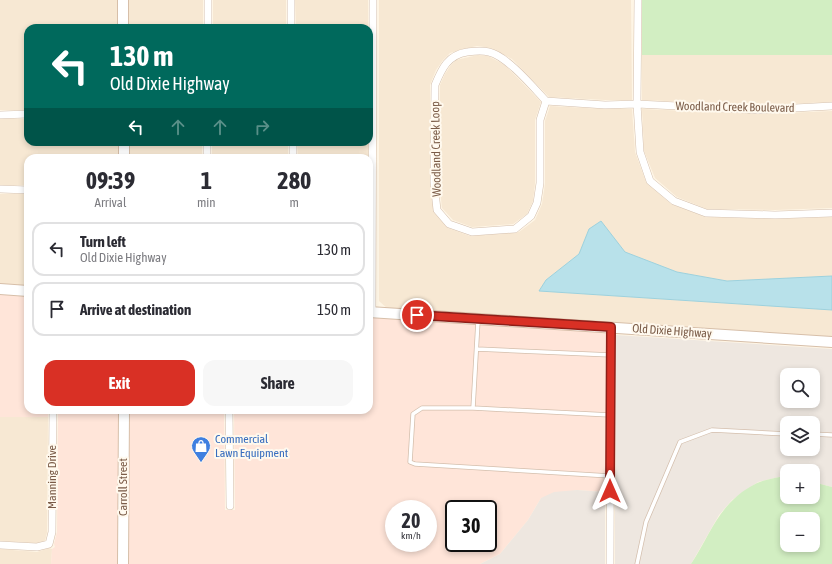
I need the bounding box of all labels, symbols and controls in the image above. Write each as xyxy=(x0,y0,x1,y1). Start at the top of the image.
icon: left xyxy=(44,40,96,92)
text: 130 m xyxy=(110,40,173,72)
text: Old Dixie Highway xyxy=(110,73,230,94)
street label: Woodland Creek Boulevard xyxy=(675,99,795,115)
street label: Woodland Creek Loop xyxy=(428,101,444,197)
icon: left xyxy=(125,116,147,138)
icon: ahead xyxy=(167,116,189,138)
icon: ahead xyxy=(209,116,231,138)
icon: right xyxy=(251,116,273,138)
text: 09:39 xyxy=(86,167,135,194)
text: 1 xyxy=(201,167,212,194)
text: 280 xyxy=(277,167,311,194)
text: Arrival xyxy=(95,195,126,210)
text: min xyxy=(197,195,216,210)
text: m xyxy=(290,195,299,210)
text: Turn left xyxy=(80,233,126,250)
icon: left xyxy=(46,238,68,260)
text: 130 m xyxy=(317,241,351,258)
text: Old Dixie Highway xyxy=(80,250,167,265)
icon: arrive xyxy=(46,298,68,320)
pin xyxy=(400,298,434,332)
text: Arrive at destination xyxy=(80,301,191,318)
text: 150 m xyxy=(317,301,351,318)
icon: arrive xyxy=(406,304,428,326)
street label: Old Dixie Highway xyxy=(632,321,712,341)
button: Exit xyxy=(44,360,195,406)
button: Share xyxy=(203,360,353,406)
map controls xyxy=(780,368,820,552)
button: search xyxy=(780,368,820,408)
button: layers xyxy=(780,416,820,456)
place label: Commercial Lawn Equipment xyxy=(215,432,289,460)
shop icon: Commercial Lawn Equipment xyxy=(190,435,212,463)
street label: Manning Drive xyxy=(45,445,59,509)
street label: Carroll Street xyxy=(116,457,130,516)
button: + xyxy=(780,464,820,504)
position arrow xyxy=(589,470,631,512)
speed limit sign: 30 xyxy=(445,500,497,552)
text: 20 xyxy=(402,509,420,532)
button: − xyxy=(780,512,820,552)
text: km/h xyxy=(401,530,421,541)

